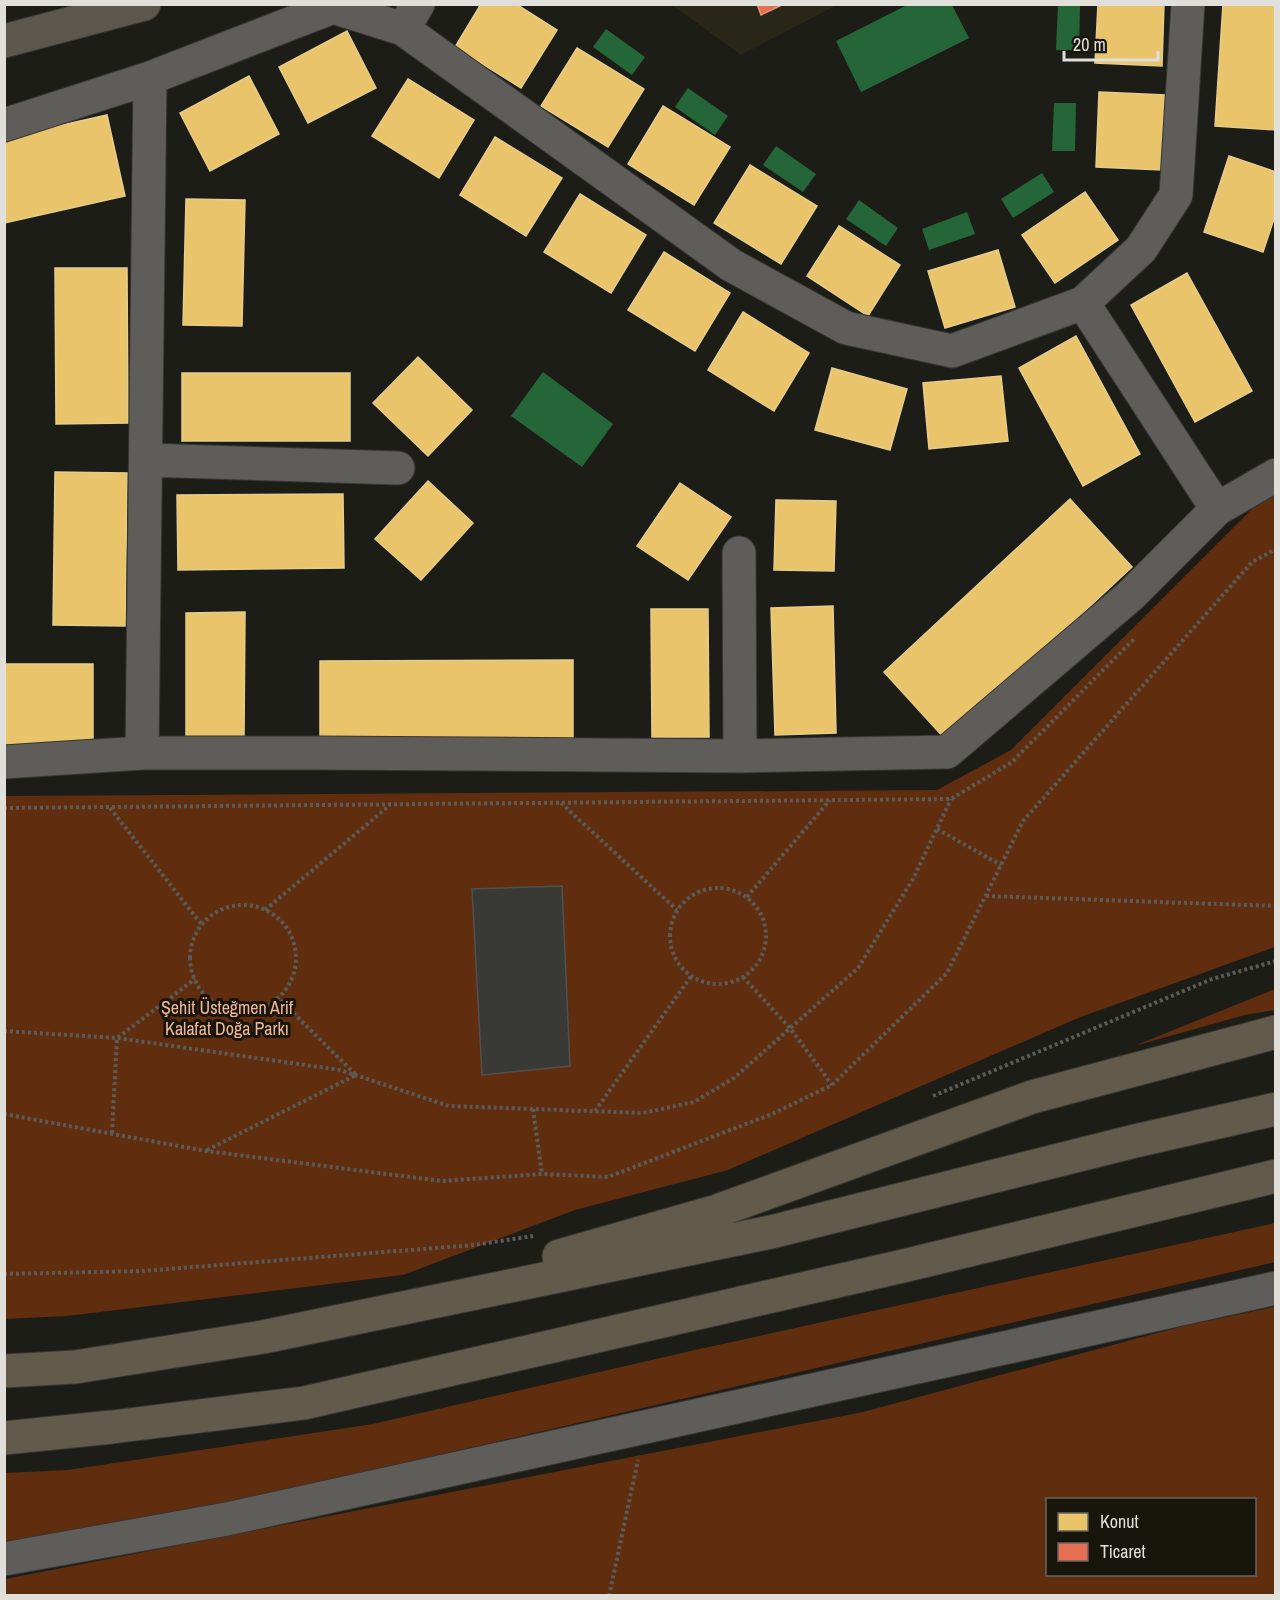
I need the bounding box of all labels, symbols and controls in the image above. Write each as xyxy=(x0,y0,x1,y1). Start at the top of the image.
scale bar xyxy=(1064,24,1158,62)
text: 20 m xyxy=(1073,32,1106,57)
park label: Şehit Üsteğmen Arif Kalafat Doğa Parkı xyxy=(161,995,294,1041)
legend xyxy=(1046,1498,1256,1576)
text: Konut xyxy=(1100,1509,1139,1534)
text: Ticaret xyxy=(1100,1539,1146,1564)

